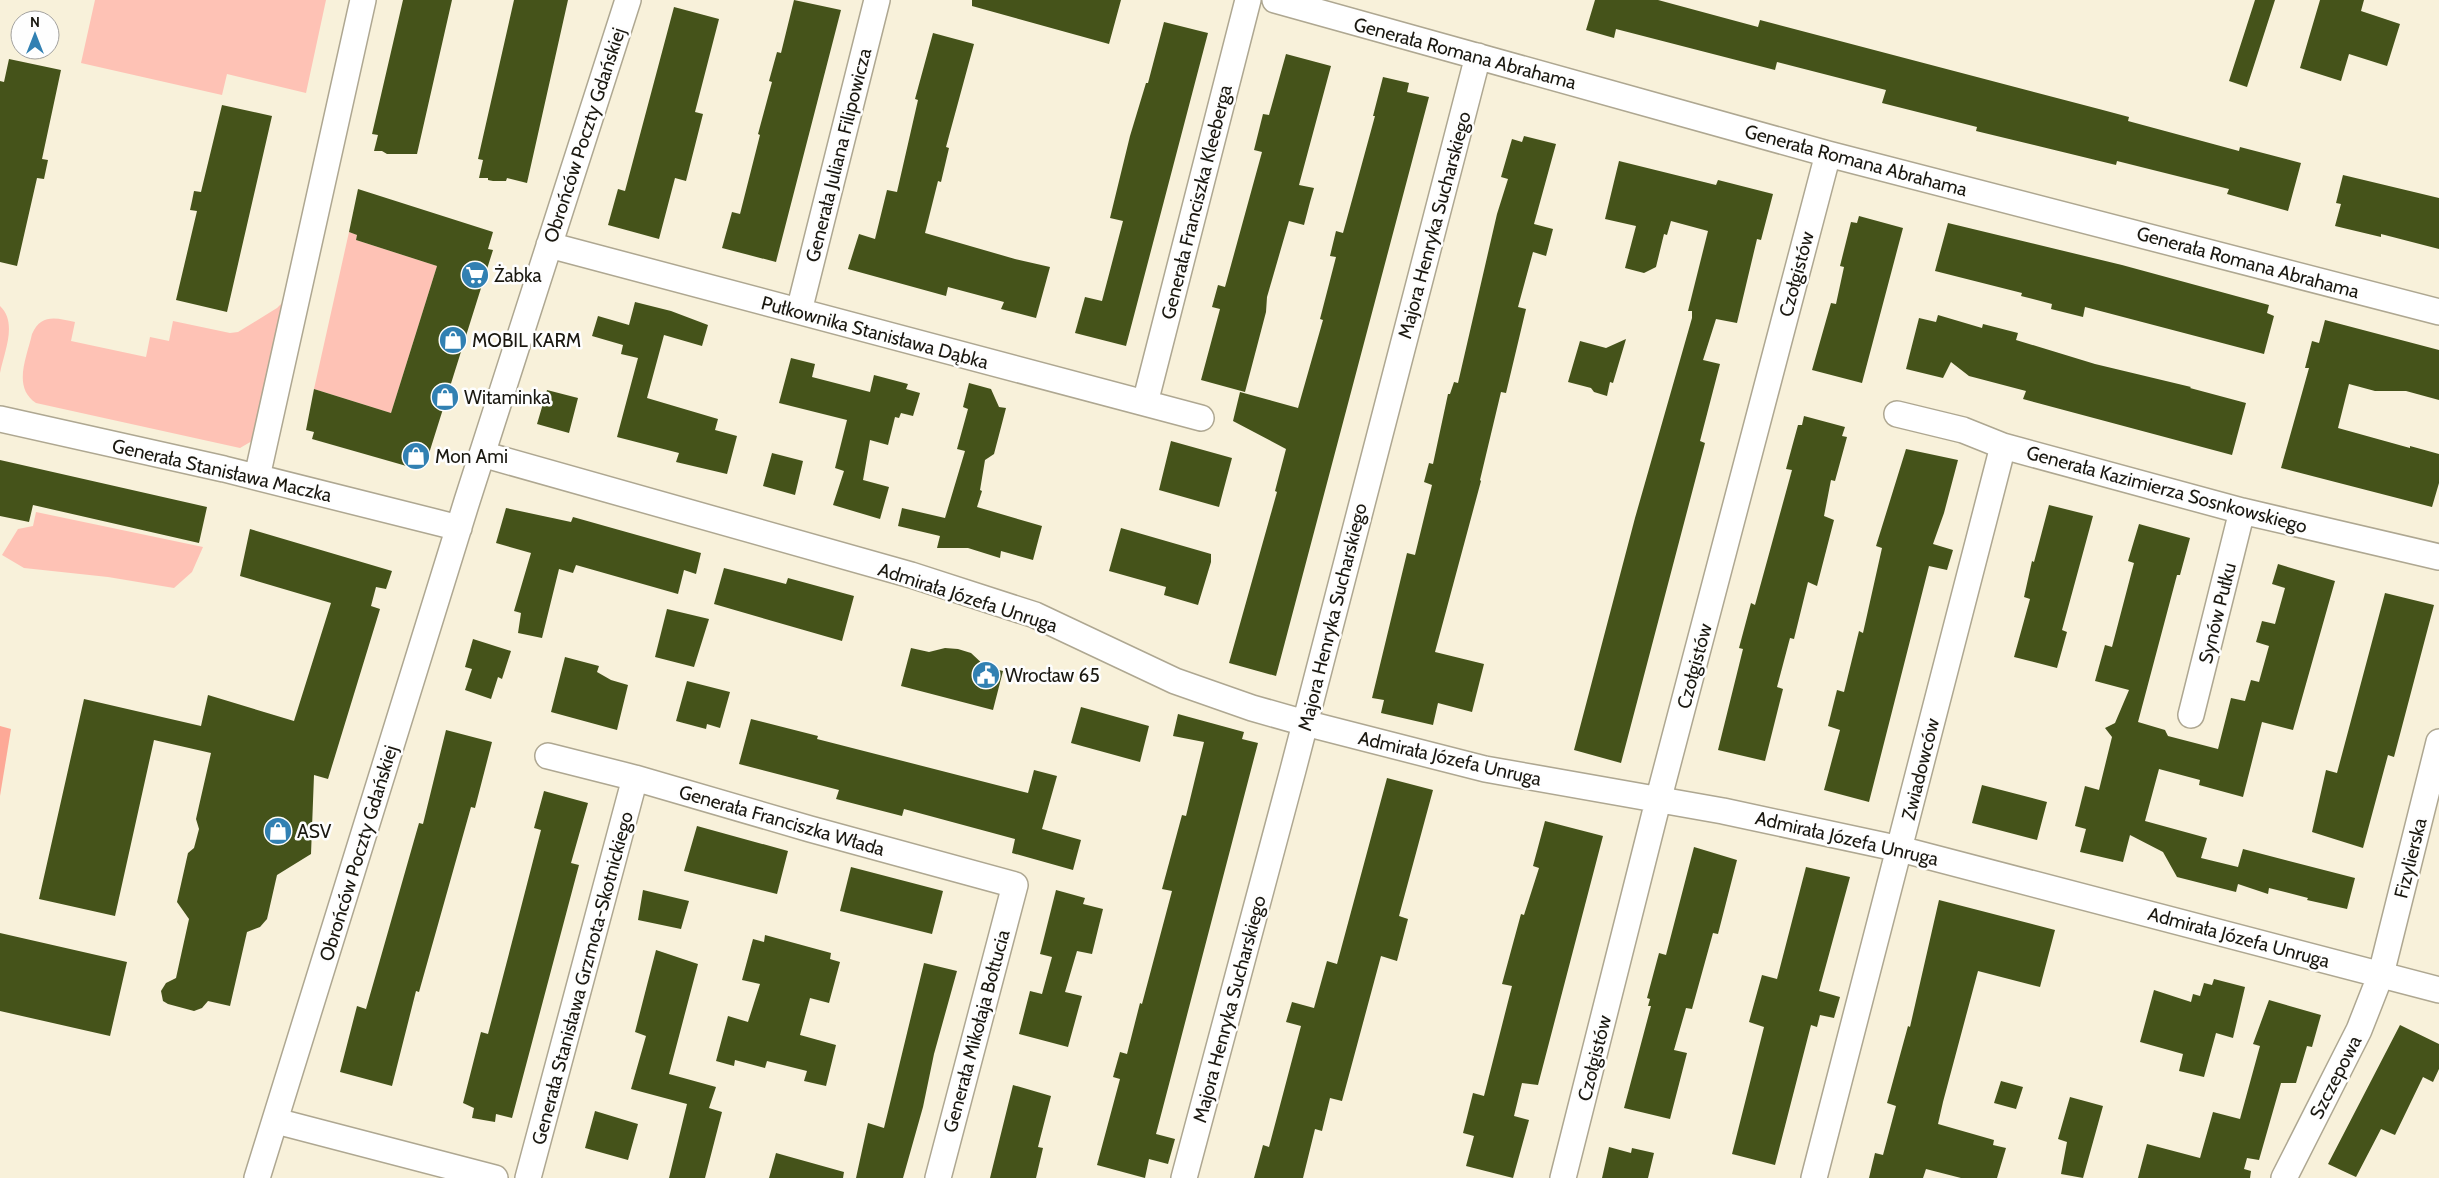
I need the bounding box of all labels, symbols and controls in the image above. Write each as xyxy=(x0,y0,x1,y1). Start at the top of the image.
north arrow xyxy=(10,10,60,60)
text: N xyxy=(30,13,40,31)
street label: Generała Romana Abrahama xyxy=(1351,13,1579,94)
street label: Obrońców Poczty Gdańskiej xyxy=(539,25,630,246)
street label: Generała Juliana Filipowicza xyxy=(801,46,876,264)
street label: Generała Franciszka Kleeberga xyxy=(1156,82,1237,322)
street label: Majora Henryka Sucharskiego xyxy=(1393,109,1476,341)
street label: Generała Romana Abrahama xyxy=(1742,120,1970,201)
street label: Generała Romana Abrahama xyxy=(2134,222,2362,303)
street label: Czołgistów xyxy=(1774,229,1819,319)
supermarket icon: Żabka xyxy=(460,260,490,290)
place label: Żabka xyxy=(494,264,542,287)
street label: Pułkownika Stanisława Dąbka xyxy=(759,291,991,374)
shop icon: MOBIL KARM xyxy=(438,325,468,355)
place label: MOBIL KARM xyxy=(472,329,581,352)
shop icon: Witaminka xyxy=(430,382,460,412)
place label: Witaminka xyxy=(464,386,550,409)
street label: Generała Stanisława Maczka xyxy=(110,434,334,507)
shop icon: Mon Ami xyxy=(401,441,431,471)
street label: Generała Kazimierza Sosnkowskiego xyxy=(2024,441,2310,538)
place label: Mon Ami xyxy=(435,445,508,468)
street label: Majora Henryka Sucharskiego xyxy=(1293,501,1372,733)
street label: Admirała Józefa Unruga xyxy=(875,558,1060,637)
street label: Synów Pułku xyxy=(2194,560,2241,666)
street label: Czołgistów xyxy=(1672,621,1717,711)
public building icon: Wrocław 65 xyxy=(971,660,1001,690)
place label: Wrocław 65 xyxy=(1005,664,1100,687)
street label: Zwiadowców xyxy=(1897,716,1944,822)
street label: Admirała Józefa Unruga xyxy=(1356,726,1544,791)
street label: Obrońców Poczty Gdańskiej xyxy=(315,742,402,964)
street label: Generała Franciszka Włada xyxy=(676,780,887,861)
street label: Admirała Józefa Unruga xyxy=(1753,806,1941,871)
street label: Generała Stanisława Grzmota-Skotnickiego xyxy=(527,809,638,1147)
shop icon: ASV xyxy=(263,816,293,846)
street label: Fizylierska xyxy=(2389,816,2432,901)
place label: ASV xyxy=(297,820,332,843)
street label: Majora Henryka Sucharskiego xyxy=(1188,893,1271,1125)
street label: Admirała Józefa Unruga xyxy=(2146,902,2332,973)
street label: Generała Mikołaja Bołtucia xyxy=(938,927,1015,1135)
street label: Czołgistów xyxy=(1573,1013,1616,1103)
street label: Szczepowa xyxy=(2305,1032,2366,1123)

